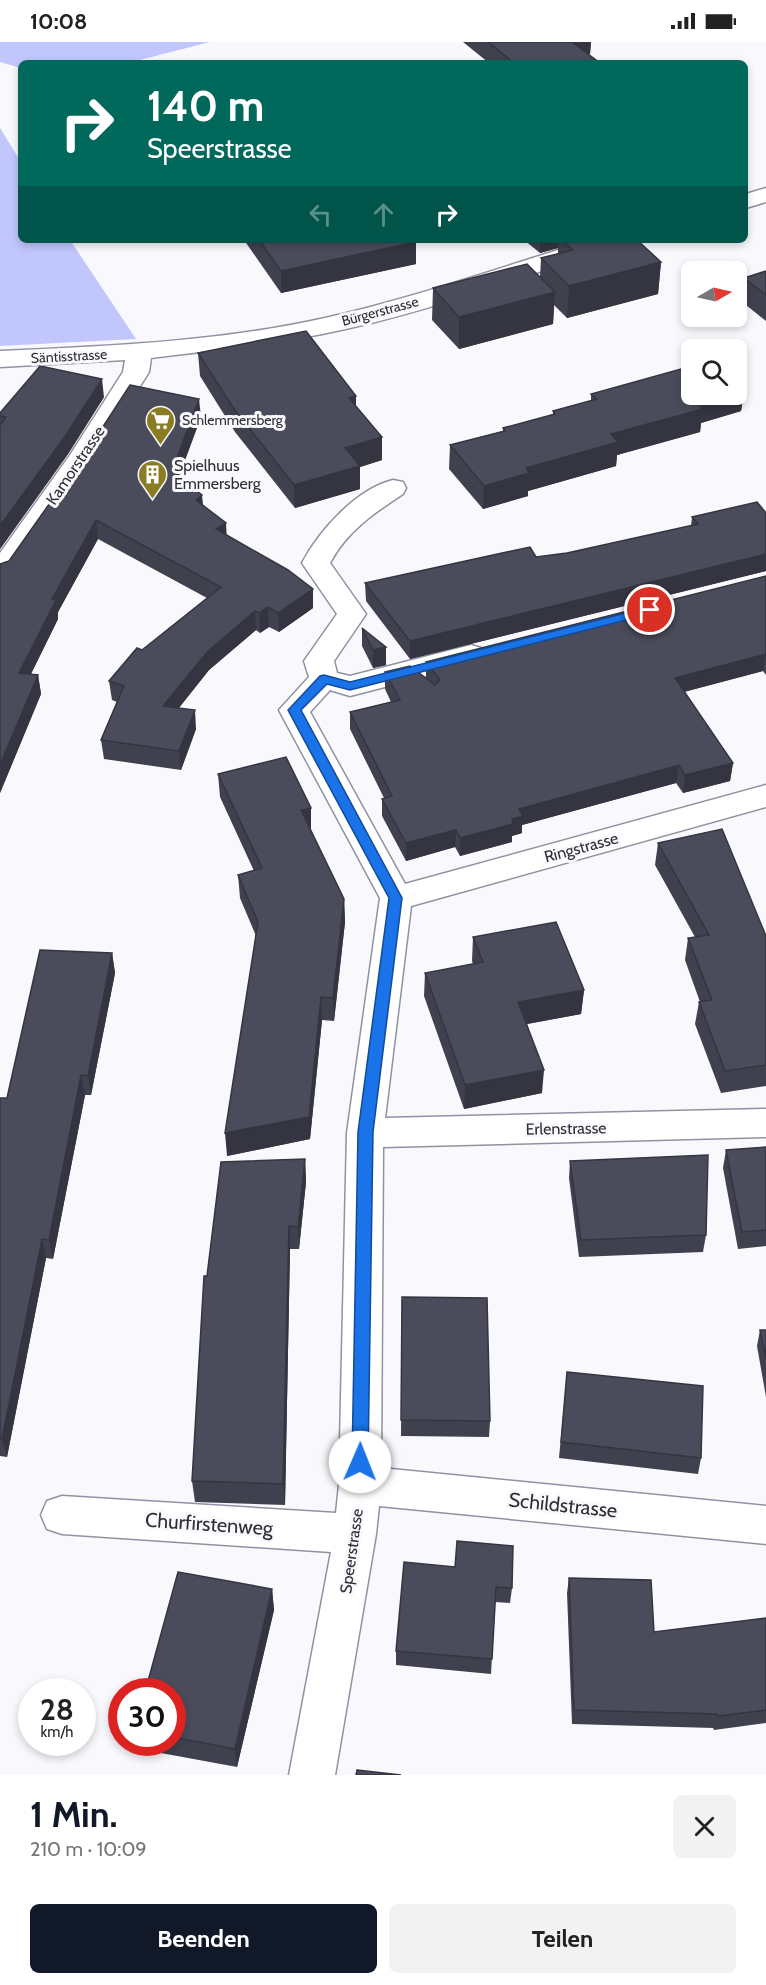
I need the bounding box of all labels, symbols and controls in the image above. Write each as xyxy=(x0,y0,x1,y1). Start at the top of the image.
text: 10:08 xyxy=(30,8,87,35)
text: 140 m xyxy=(147,80,264,132)
icon: right xyxy=(48,84,126,162)
text: Speerstrasse xyxy=(147,132,292,165)
icon: left xyxy=(304,198,337,231)
icon: ahead xyxy=(367,198,400,231)
icon: right xyxy=(430,198,463,231)
north arrow xyxy=(681,261,747,327)
map controls xyxy=(681,261,747,405)
street label: Bürgerstrasse xyxy=(340,292,420,330)
button: search xyxy=(681,339,747,405)
street label: Säntisstrasse xyxy=(30,345,108,367)
supermarket icon: Schlemmersberg xyxy=(145,404,177,446)
place label: Schlemmersberg xyxy=(182,411,284,429)
street label: Kamorstrasse xyxy=(42,422,109,508)
place label: Spielhuus Emmersberg xyxy=(174,456,262,493)
building icon: Spielhuus Emmersberg xyxy=(137,458,169,500)
pin xyxy=(624,584,675,635)
icon: arrive xyxy=(633,593,666,626)
street label: Ringstrasse xyxy=(542,828,620,866)
street label: Erlenstrasse xyxy=(526,1118,607,1139)
position arrow xyxy=(328,1430,392,1494)
street label: Schildstrasse xyxy=(507,1487,619,1523)
street label: Speerstrasse xyxy=(336,1507,367,1595)
street label: Churfirstenweg xyxy=(144,1508,275,1541)
speed limit sign: 30 xyxy=(108,1678,186,1756)
text: 28 xyxy=(40,1691,74,1728)
text: km/h xyxy=(41,1723,73,1741)
text: 1 Min. xyxy=(30,1792,118,1836)
button: close xyxy=(673,1795,736,1858)
text: 210 m · 10:09 xyxy=(30,1837,147,1861)
button: Beenden xyxy=(30,1904,377,1973)
button: Teilen xyxy=(389,1904,736,1973)

